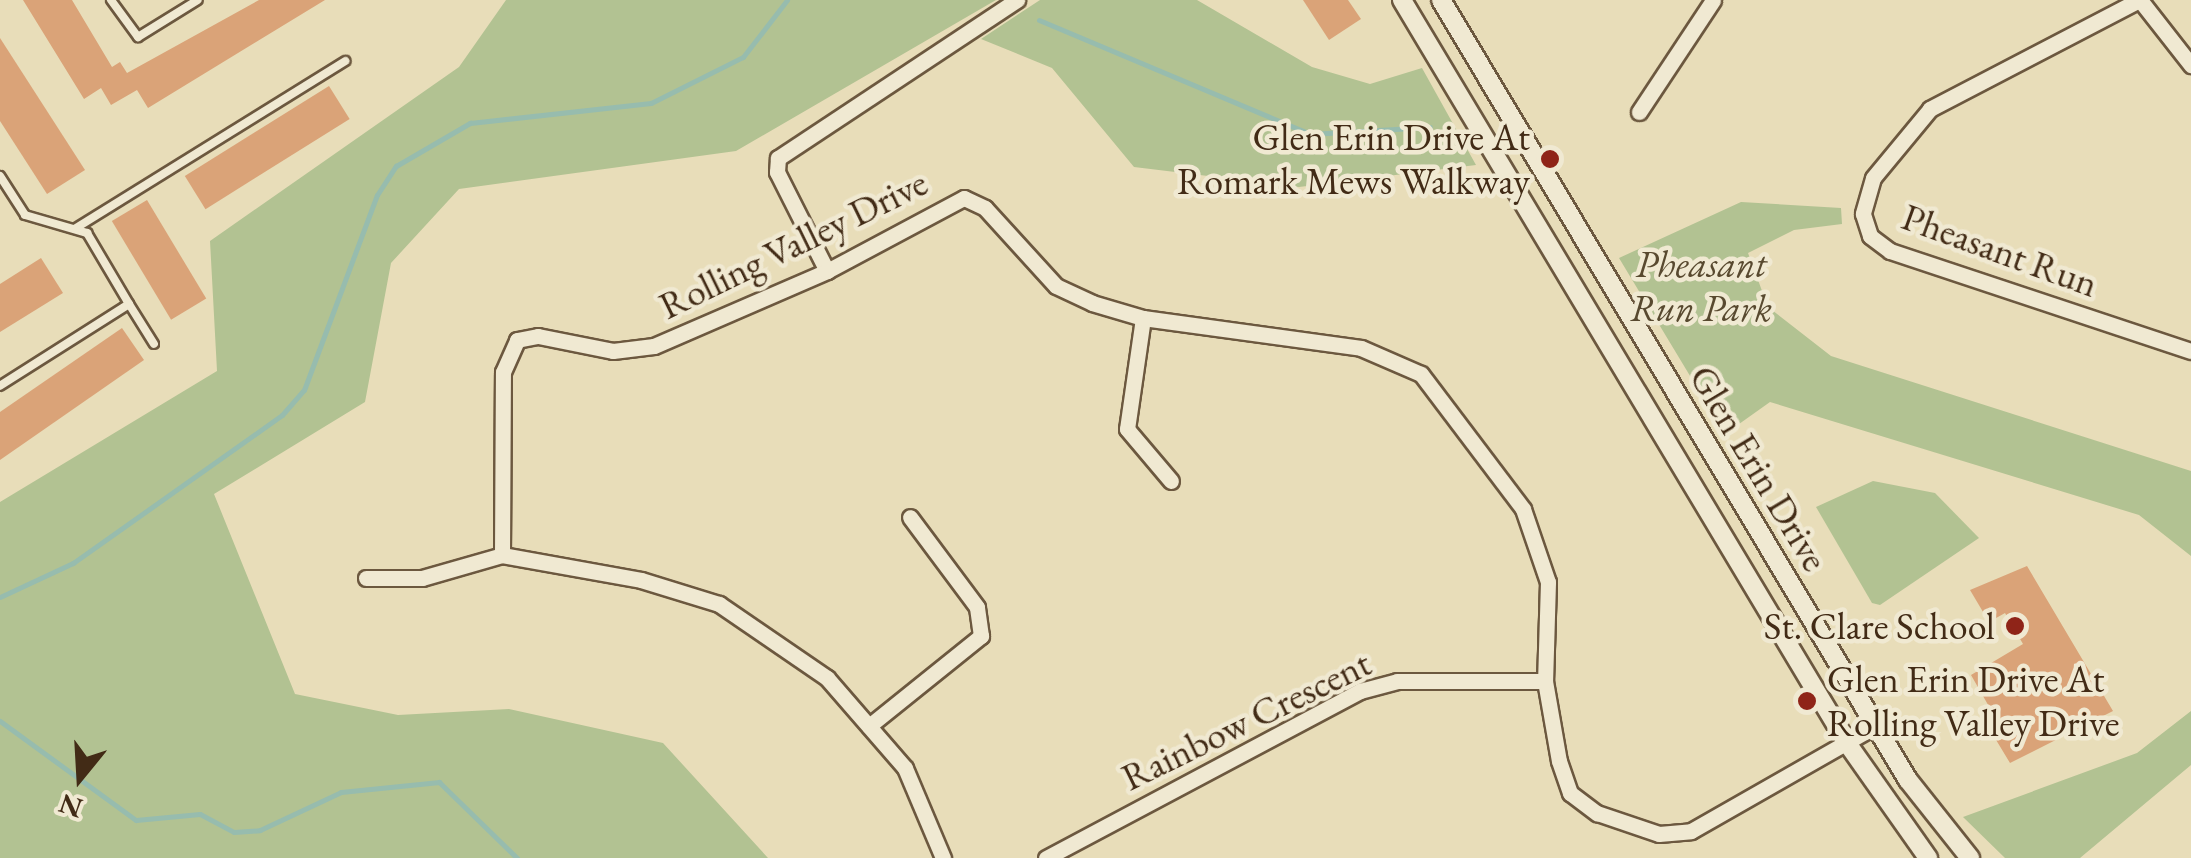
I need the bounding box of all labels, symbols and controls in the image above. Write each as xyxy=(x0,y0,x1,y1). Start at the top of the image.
place label: Glen Erin Drive At Romark Mews Walkway xyxy=(1177,114,1530,203)
marker: Glen Erin Drive At Romark Mews Walkway xyxy=(1539,148,1561,170)
street label: Rolling Valley Drive xyxy=(652,159,934,329)
street label: Pheasant Run xyxy=(1896,194,2104,306)
park label: Pheasant Run Park xyxy=(1630,241,1772,330)
street label: Glen Erin Drive xyxy=(1680,357,1838,579)
place label: St. Clare School xyxy=(1764,603,1995,649)
marker: St. Clare School xyxy=(2004,615,2026,637)
street label: Rainbow Crescent xyxy=(1114,640,1378,800)
place label: Glen Erin Drive At Rolling Valley Drive xyxy=(1827,656,2119,746)
marker: Glen Erin Drive At Rolling Valley Drive xyxy=(1796,690,1818,712)
north arrow xyxy=(30,728,130,828)
text: N xyxy=(54,786,87,827)

